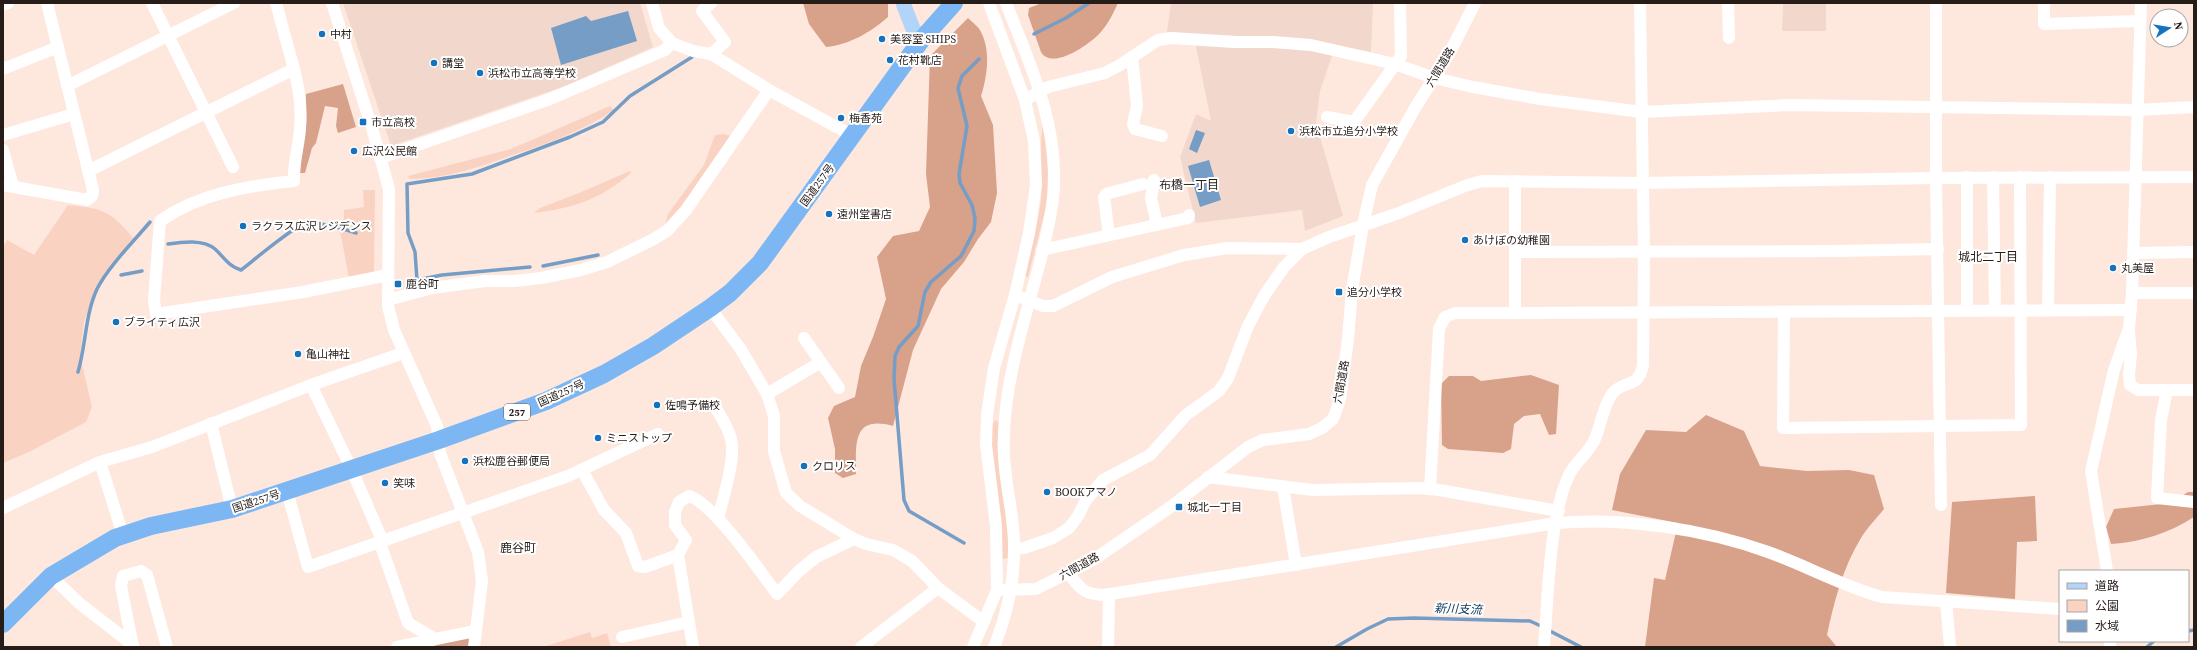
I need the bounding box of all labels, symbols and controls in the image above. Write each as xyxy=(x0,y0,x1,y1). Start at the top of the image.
north arrow xyxy=(2149,8,2189,48)
text: N xyxy=(2170,21,2186,32)
place label: 中村 xyxy=(330,27,352,42)
marker: 中村 xyxy=(317,29,327,39)
place label: 美容室 SHIPS xyxy=(890,32,956,47)
marker: 美容室 SHIPS xyxy=(877,34,887,44)
street label: 六間道路 xyxy=(1423,45,1458,90)
place label: 花村靴店 xyxy=(898,53,942,68)
marker: 花村靴店 xyxy=(885,55,895,65)
place label: 講堂 xyxy=(442,56,464,71)
marker: 講堂 xyxy=(429,58,439,68)
place label: 浜松市立高等学校 xyxy=(488,66,576,81)
marker: 浜松市立高等学校 xyxy=(475,68,485,78)
place label: 梅香苑 xyxy=(849,111,882,126)
marker: 梅香苑 xyxy=(836,113,846,123)
place label: 市立高校 xyxy=(371,115,415,130)
marker: 市立高校 xyxy=(358,117,368,127)
place label: 浜松市立追分小学校 xyxy=(1299,124,1398,139)
marker: 浜松市立追分小学校 xyxy=(1286,126,1296,136)
place label: 広沢公民館 xyxy=(362,144,417,159)
marker: 広沢公民館 xyxy=(349,146,359,156)
street label: 国道257号 xyxy=(797,161,838,210)
district label: 布橋一丁目 xyxy=(1159,177,1219,193)
place label: 遠州堂書店 xyxy=(837,207,892,222)
marker: 遠州堂書店 xyxy=(824,209,834,219)
place label: ラクラス広沢レジデンス xyxy=(251,219,372,234)
marker: ラクラス広沢レジデンス xyxy=(238,221,248,231)
place label: あけぼの幼稚園 xyxy=(1473,233,1550,248)
marker: あけぼの幼稚園 xyxy=(1460,235,1470,245)
district label: 城北二丁目 xyxy=(1958,249,2018,265)
place label: 丸美屋 xyxy=(2121,261,2154,276)
marker: 丸美屋 xyxy=(2108,263,2118,273)
place label: 鹿谷町 xyxy=(406,277,439,292)
marker: 鹿谷町 xyxy=(393,279,403,289)
place label: 追分小学校 xyxy=(1347,285,1402,300)
marker: 追分小学校 xyxy=(1334,287,1344,297)
place label: ブライティ広沢 xyxy=(124,315,200,330)
marker: ブライティ広沢 xyxy=(111,317,121,327)
place label: 亀山神社 xyxy=(306,347,350,362)
marker: 亀山神社 xyxy=(293,349,303,359)
street label: 六間道路 xyxy=(1330,359,1353,405)
street label: 国道257号 xyxy=(536,377,587,410)
place label: 佐鳴予備校 xyxy=(665,398,720,413)
marker: 佐鳴予備校 xyxy=(652,400,662,410)
road number: 257 xyxy=(504,404,530,420)
place label: ミニストップ xyxy=(606,431,672,446)
marker: ミニストップ xyxy=(593,433,603,443)
place label: 浜松鹿谷郵便局 xyxy=(473,454,550,469)
marker: 浜松鹿谷郵便局 xyxy=(460,456,470,466)
place label: クロリス xyxy=(812,459,856,474)
marker: クロリス xyxy=(799,461,809,471)
place label: 笑味 xyxy=(393,476,415,491)
marker: 笑味 xyxy=(380,478,390,488)
place label: BOOKアマノ xyxy=(1055,485,1117,500)
street label: 国道257号 xyxy=(230,487,282,516)
marker: BOOKアマノ xyxy=(1042,487,1052,497)
place label: 城北一丁目 xyxy=(1187,500,1242,515)
marker: 城北一丁目 xyxy=(1174,502,1184,512)
district label: 鹿谷町 xyxy=(500,540,536,556)
street label: 六間道路 xyxy=(1056,549,1102,584)
legend xyxy=(2059,570,2189,642)
text: 道路 xyxy=(2095,578,2119,594)
text: 公園 xyxy=(2095,598,2119,614)
water label: 新川支流 xyxy=(1434,600,1484,618)
text: 水域 xyxy=(2095,618,2119,634)

